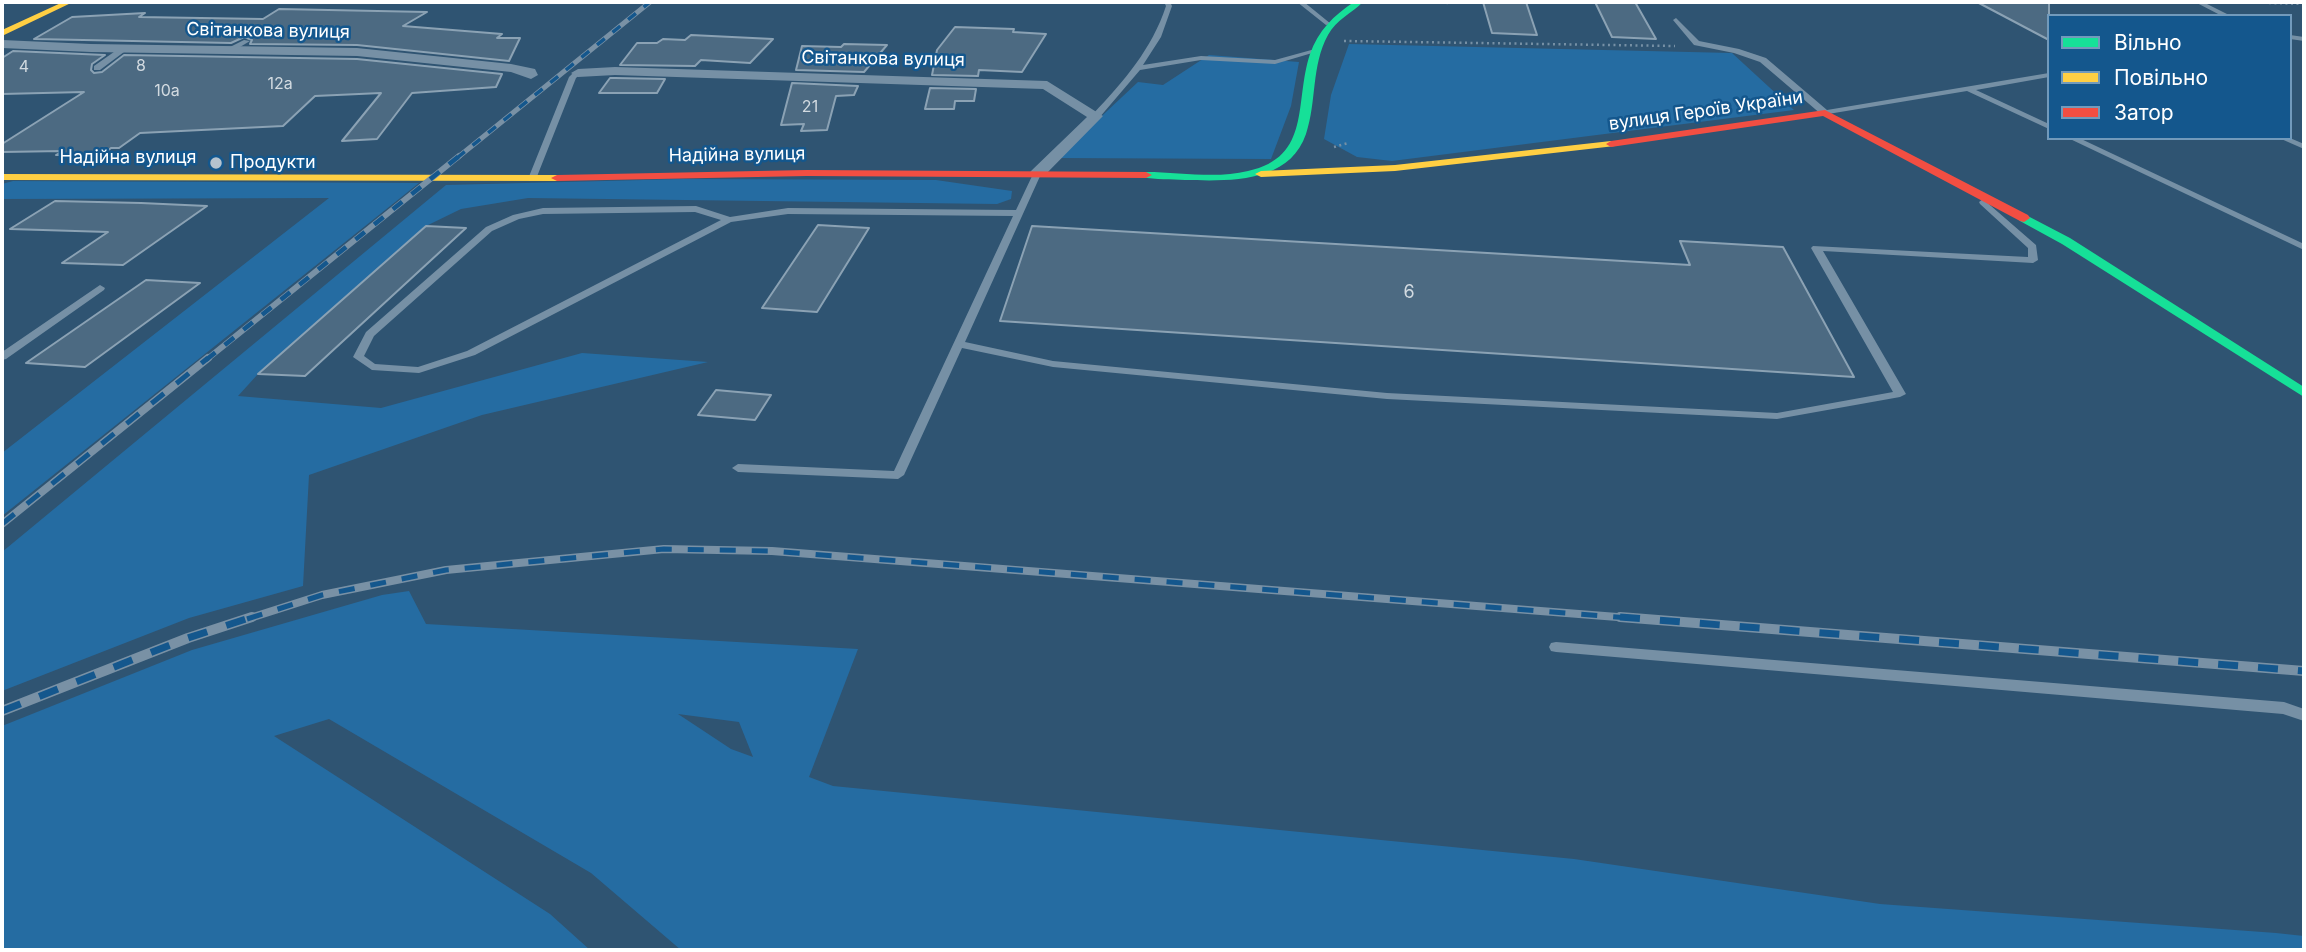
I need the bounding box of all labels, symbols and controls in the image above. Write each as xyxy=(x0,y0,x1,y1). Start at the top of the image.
legend xyxy=(2047,14,2292,140)
street label: Світанкова вулиця xyxy=(186,19,350,43)
text: Вільно xyxy=(2114,30,2182,55)
street label: Світанкова вулиця xyxy=(801,47,965,71)
house number: 8 xyxy=(136,56,146,76)
house number: 4 xyxy=(19,57,29,77)
text: Повільно xyxy=(2114,65,2208,90)
house number: 12а xyxy=(267,74,293,94)
house number: 10а xyxy=(154,81,180,101)
street label: вулиця Героїв України xyxy=(1608,87,1804,135)
house number: 21 xyxy=(802,97,818,117)
text: Затор xyxy=(2114,100,2174,125)
street label: Надійна вулиця xyxy=(668,143,806,167)
street label: Надійна вулиця xyxy=(60,147,196,169)
place label: Продукти xyxy=(230,152,316,174)
marker: Продукти xyxy=(208,155,224,171)
house number: 6 xyxy=(1403,282,1415,304)

